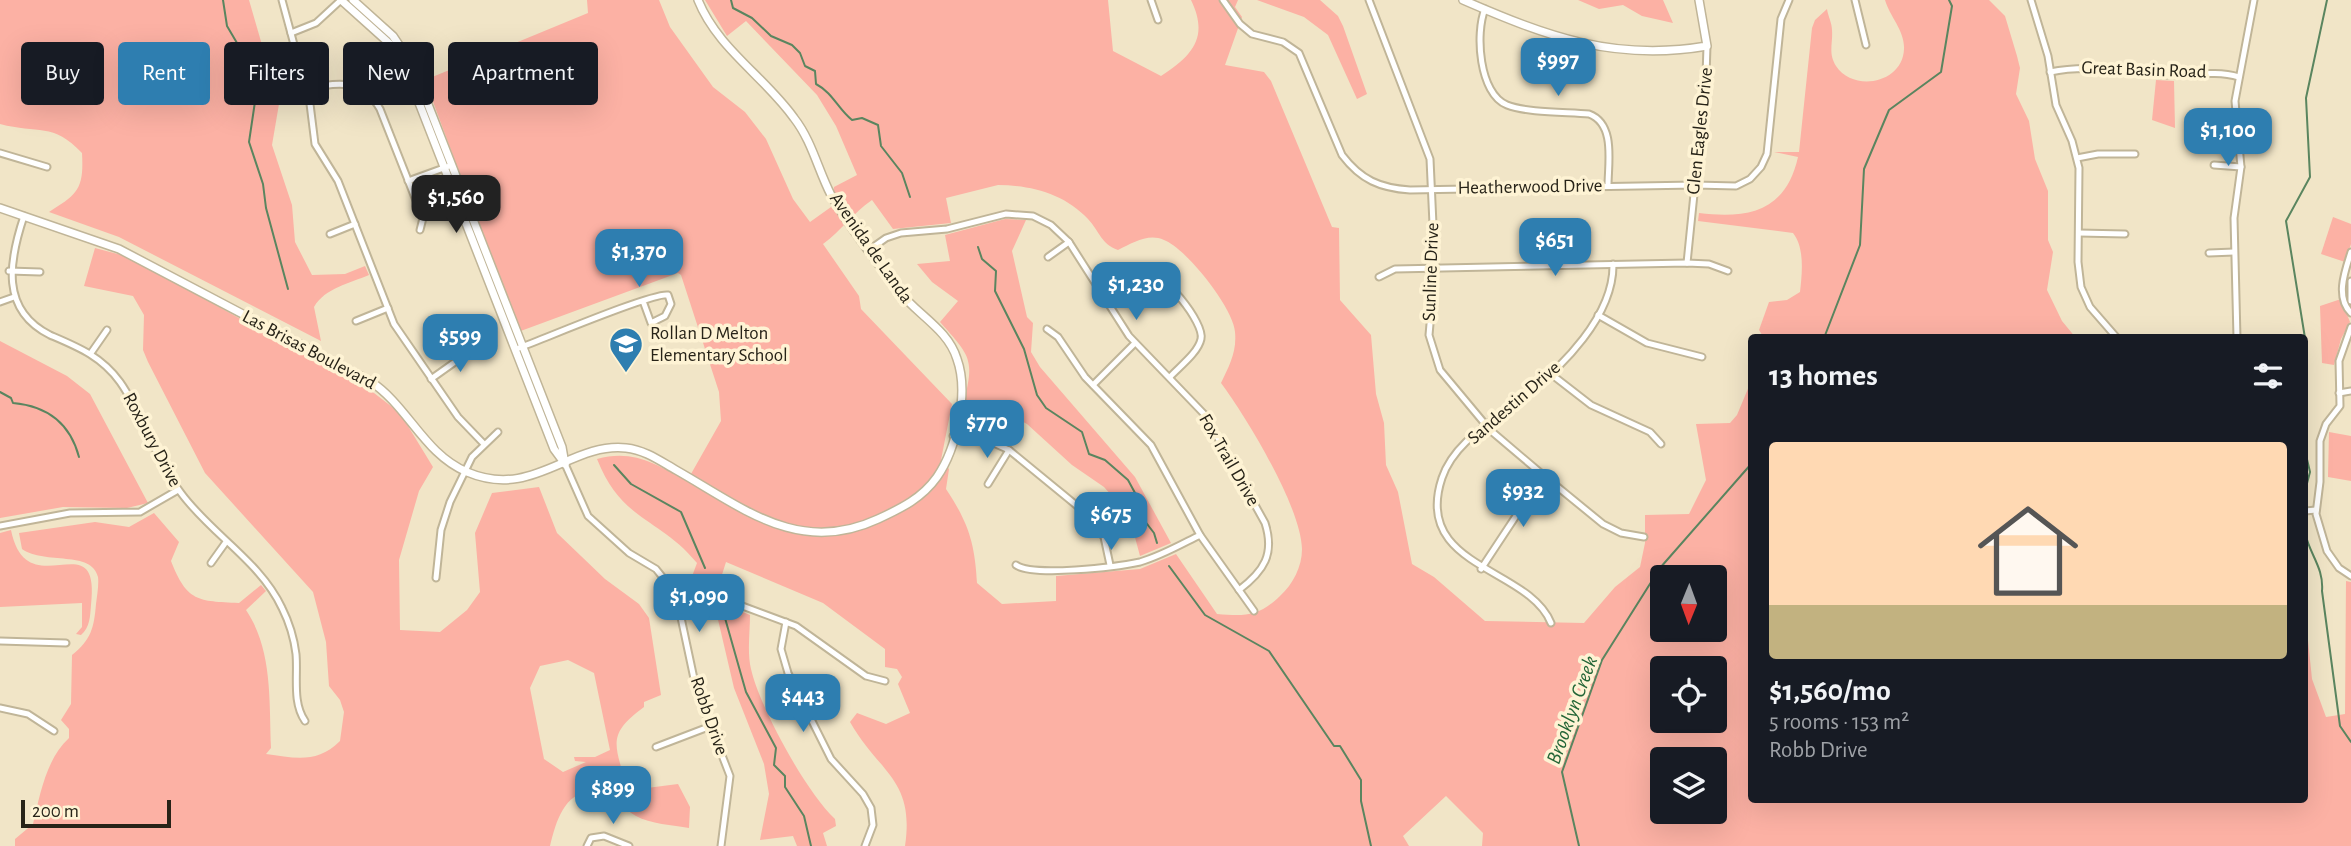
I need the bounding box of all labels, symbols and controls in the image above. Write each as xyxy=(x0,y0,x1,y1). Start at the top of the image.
pin: $997 xyxy=(1517,38,1599,98)
chip: Buy xyxy=(21,42,104,105)
chip: Rent xyxy=(118,42,210,105)
chip: Filters xyxy=(224,42,329,105)
chip: New xyxy=(343,42,434,105)
chip: Apartment xyxy=(448,42,598,105)
text: $997 xyxy=(1537,49,1579,72)
street label: Great Basin Road xyxy=(2081,58,2207,82)
street label: Glen Eagles Drive xyxy=(1684,67,1716,195)
pin: $1,100 xyxy=(2171,108,2285,168)
text: $1,100 xyxy=(2200,119,2256,142)
pin: $1,560 xyxy=(399,176,513,235)
street label: Heatherwood Drive xyxy=(1457,176,1603,198)
text: $1,560 xyxy=(428,186,484,209)
street label: Avenida de Landa xyxy=(826,189,916,307)
pin: $651 xyxy=(1514,218,1596,278)
street label: Sunline Drive xyxy=(1420,222,1442,322)
text: $651 xyxy=(1535,229,1575,252)
pin: $1,370 xyxy=(582,230,696,289)
text: $1,370 xyxy=(611,240,667,263)
pin: $1,230 xyxy=(1079,262,1193,322)
text: $1,230 xyxy=(1108,273,1164,296)
street label: Las Brisas Boulevard xyxy=(239,307,379,393)
pin: $599 xyxy=(419,314,501,374)
place label: Rollan D Melton Elementary School xyxy=(650,324,788,365)
text: $599 xyxy=(439,325,481,348)
school or university icon: Rollan D Melton Elementary School xyxy=(607,325,645,374)
icon: filters xyxy=(2249,357,2287,395)
street label: Sandestin Drive xyxy=(1464,358,1564,448)
text: 13 homes xyxy=(1769,361,1878,391)
street label: Roxbury Drive xyxy=(119,390,185,490)
pin: $770 xyxy=(946,400,1028,460)
text: $770 xyxy=(966,411,1008,434)
street label: Fox Trail Drive xyxy=(1195,411,1263,509)
pin: $932 xyxy=(1482,470,1564,529)
text: $932 xyxy=(1502,480,1544,503)
icon: home xyxy=(1965,488,2091,614)
pin: $675 xyxy=(1070,492,1152,552)
text: $675 xyxy=(1090,503,1132,526)
north arrow xyxy=(1650,565,1727,642)
map controls xyxy=(1650,565,1727,824)
pin: $1,090 xyxy=(642,574,756,634)
text: $1,090 xyxy=(670,585,728,608)
water label: Brooklyn Creek xyxy=(1543,653,1601,767)
button: locate xyxy=(1650,656,1727,733)
street label: Robb Drive xyxy=(687,674,731,758)
pin: $443 xyxy=(762,674,844,734)
text: $1,560/mo xyxy=(1769,676,1891,706)
text: $443 xyxy=(781,685,825,708)
text: 5 rooms · 153 m² xyxy=(1769,711,1909,734)
text: Robb Drive xyxy=(1769,739,1868,762)
button: layers xyxy=(1650,747,1727,824)
pin: $899 xyxy=(572,766,654,826)
text: $899 xyxy=(591,777,635,800)
scale bar xyxy=(21,797,172,829)
text: 200 m xyxy=(32,802,79,821)

